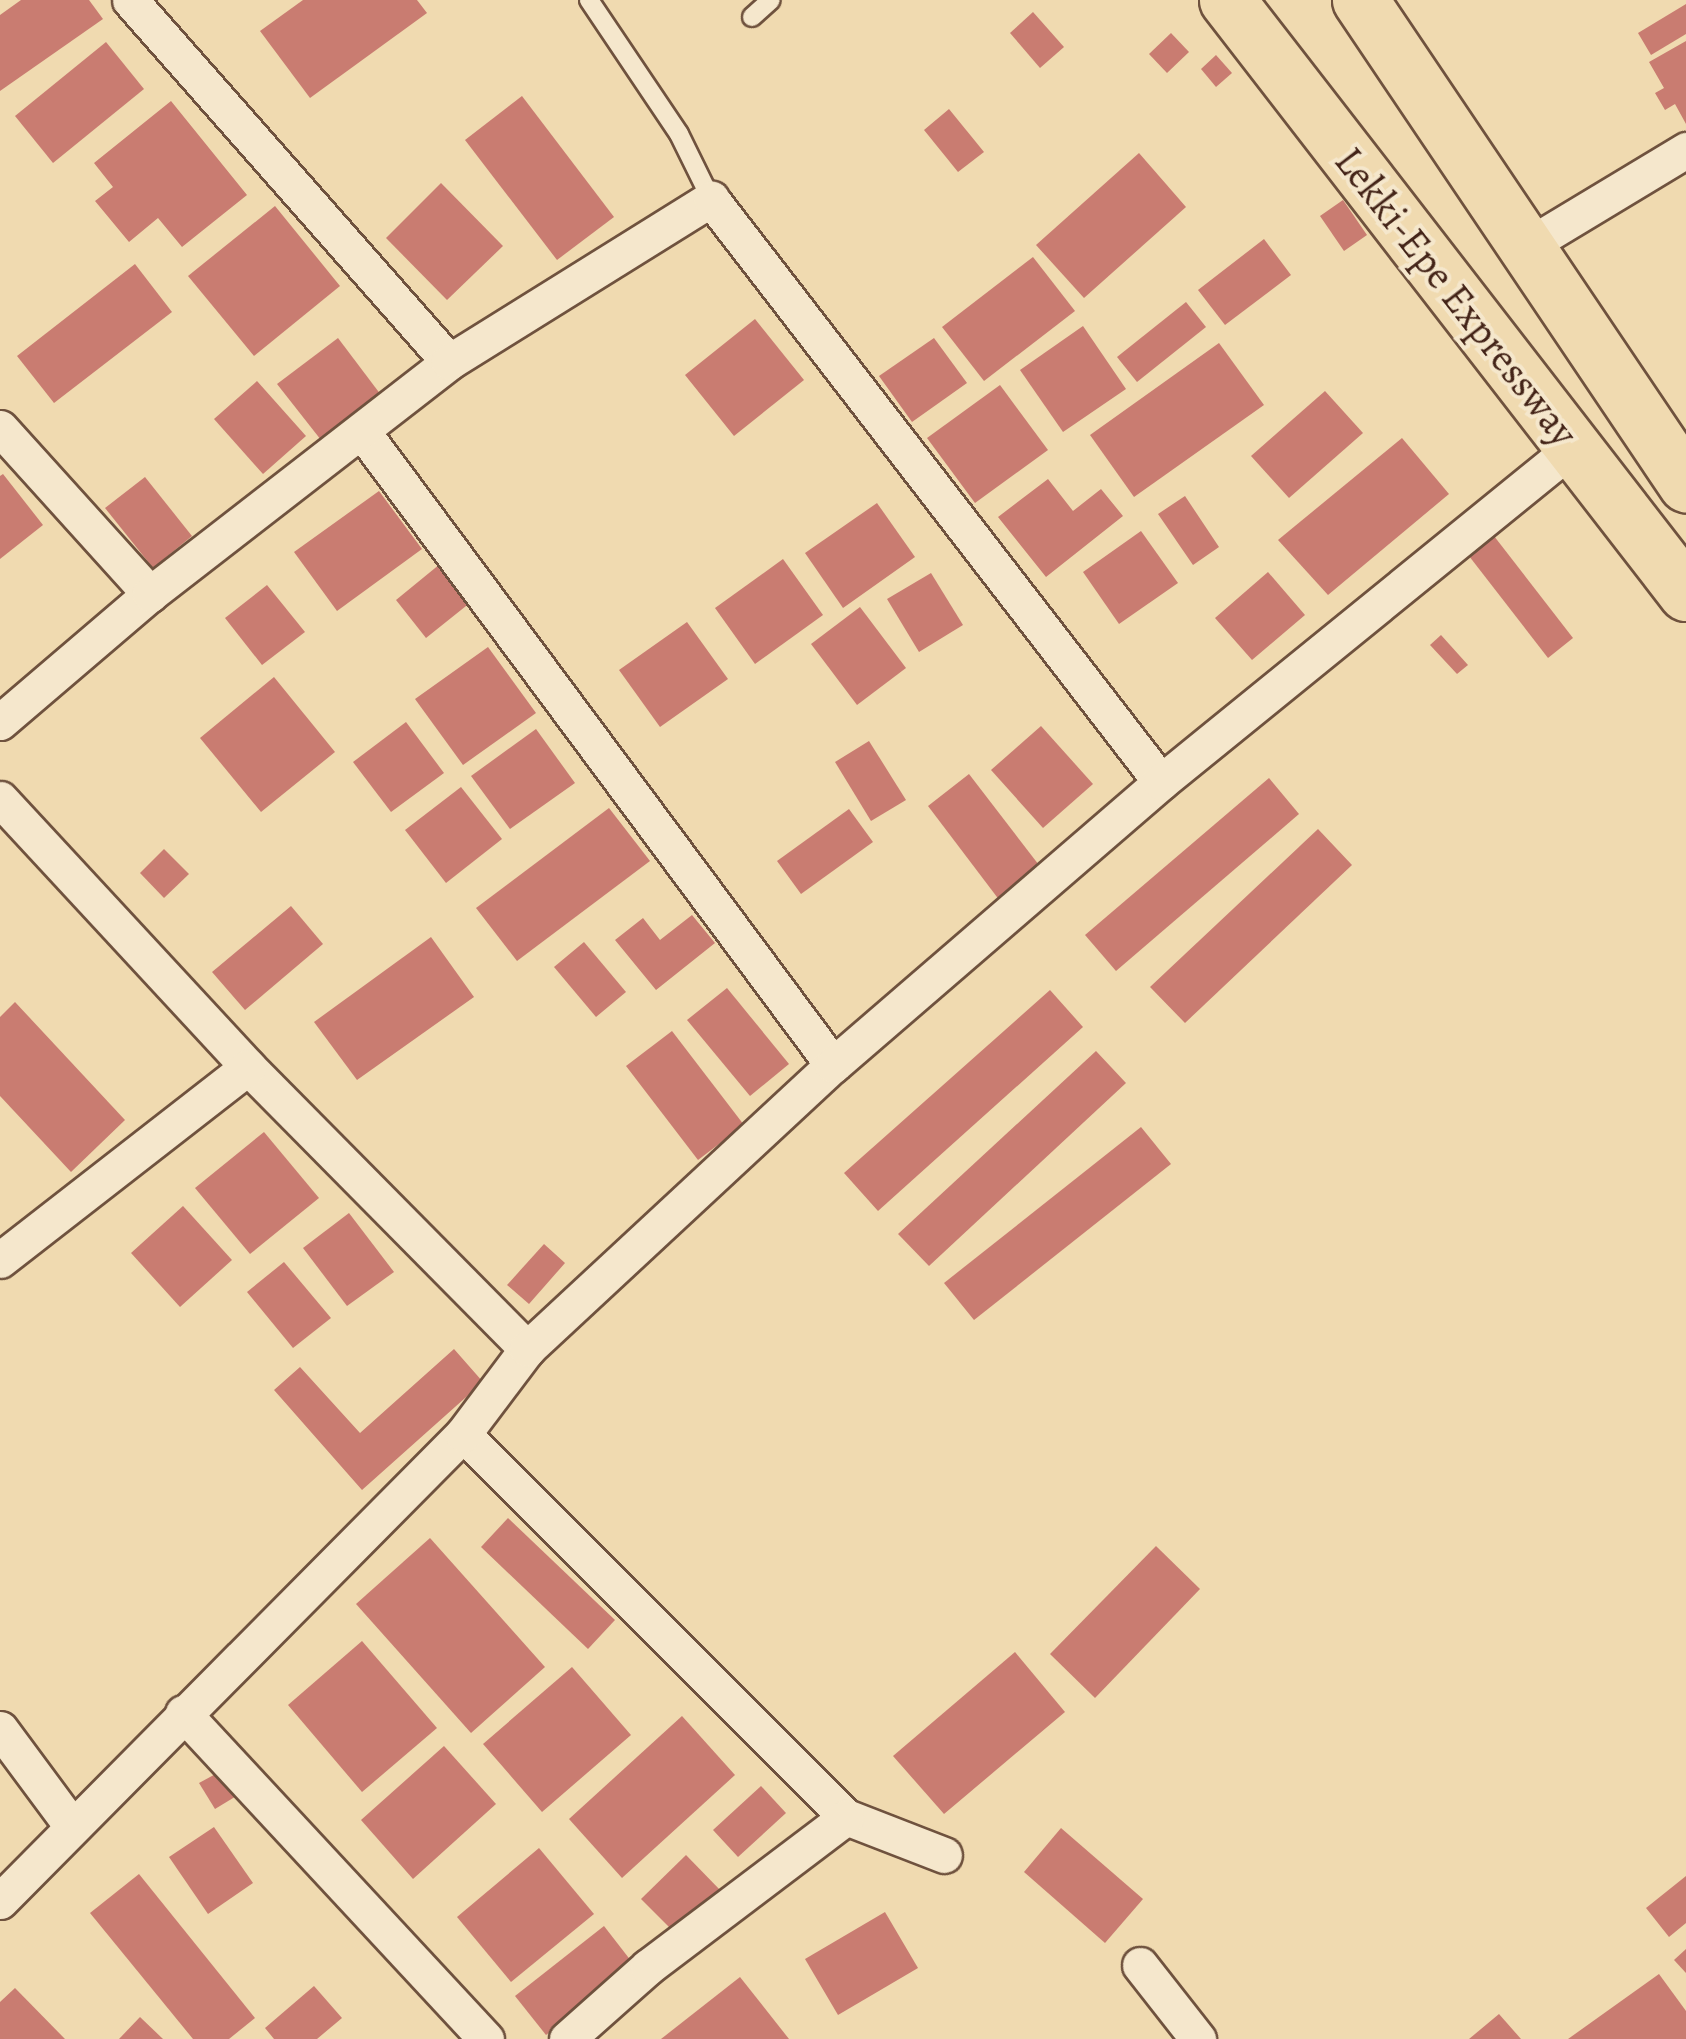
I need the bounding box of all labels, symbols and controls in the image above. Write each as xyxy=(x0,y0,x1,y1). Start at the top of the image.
street label: Lekki-Epe Expressway xyxy=(1324,138,1588,456)

